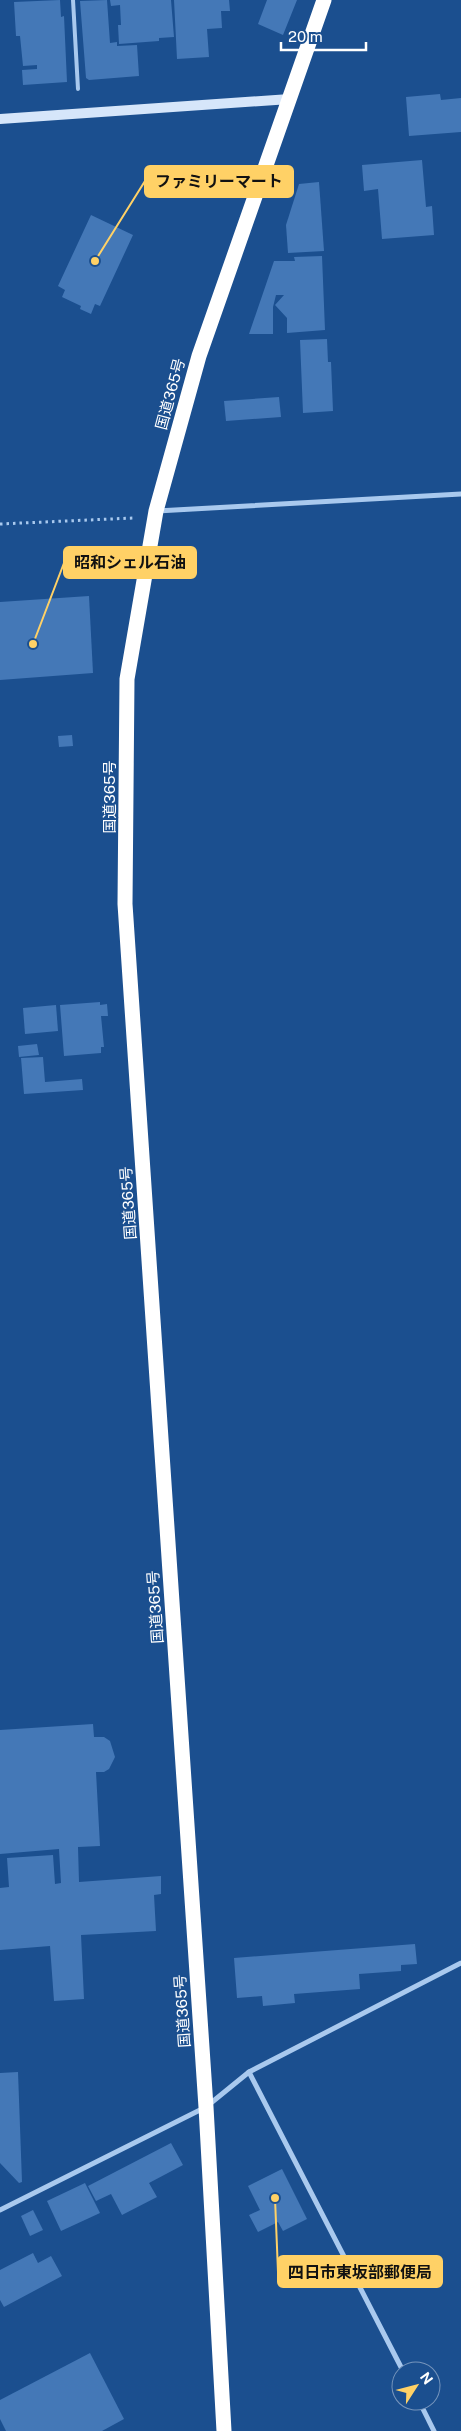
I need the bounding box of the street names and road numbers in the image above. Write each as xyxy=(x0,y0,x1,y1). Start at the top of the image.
street label: 国道365号 xyxy=(152,356,188,432)
street label: 国道365号 xyxy=(101,760,118,834)
street label: 国道365号 xyxy=(117,1166,139,1240)
street label: 国道365号 xyxy=(144,1570,166,1644)
street label: 国道365号 xyxy=(171,1974,193,2048)

